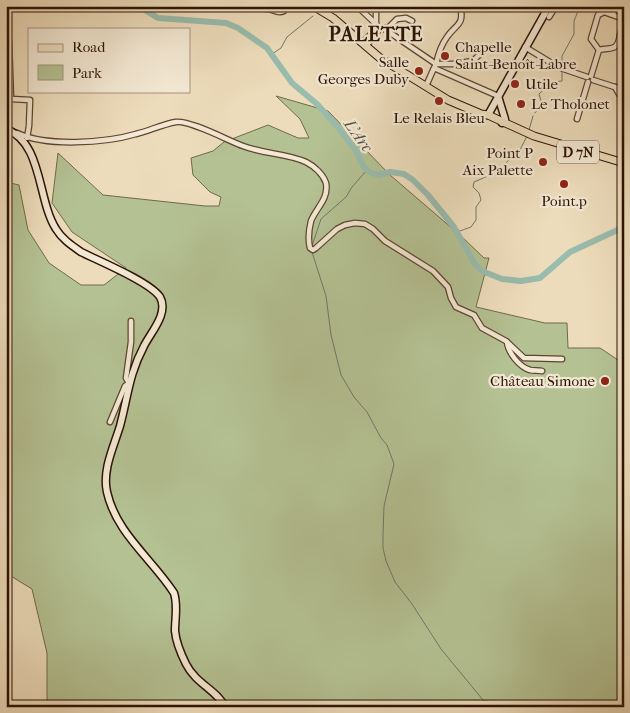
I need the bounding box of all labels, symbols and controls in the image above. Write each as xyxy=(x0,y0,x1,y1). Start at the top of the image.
district label: PALETTE xyxy=(328,23,424,46)
legend xyxy=(28,28,190,92)
text: Road xyxy=(72,38,106,56)
place label: Chapelle Saint-Benoît-Labre xyxy=(455,38,577,73)
marker: Chapelle Saint-Benoît-Labre xyxy=(439,50,451,62)
place label: Salle Georges Duby xyxy=(318,53,410,88)
text: Park xyxy=(72,64,102,82)
marker: Salle Georges Duby xyxy=(413,65,425,77)
place label: Utile xyxy=(525,75,558,93)
marker: Utile xyxy=(509,78,521,90)
marker: Le Relais Bleu xyxy=(433,95,445,107)
place label: Le Tholonet xyxy=(531,95,611,113)
marker: Le Tholonet xyxy=(515,98,527,110)
place label: Le Relais Bleu xyxy=(393,109,485,127)
water label: L'Arc xyxy=(340,114,377,156)
road number: D 7N xyxy=(557,140,599,163)
place label: Point P Aix Palette xyxy=(461,144,534,179)
marker: Point P Aix Palette xyxy=(537,156,549,168)
marker: Point.p xyxy=(558,178,570,190)
place label: Point.p xyxy=(541,192,587,210)
place label: Château Simone xyxy=(490,372,596,390)
marker: Château Simone xyxy=(599,375,611,387)

